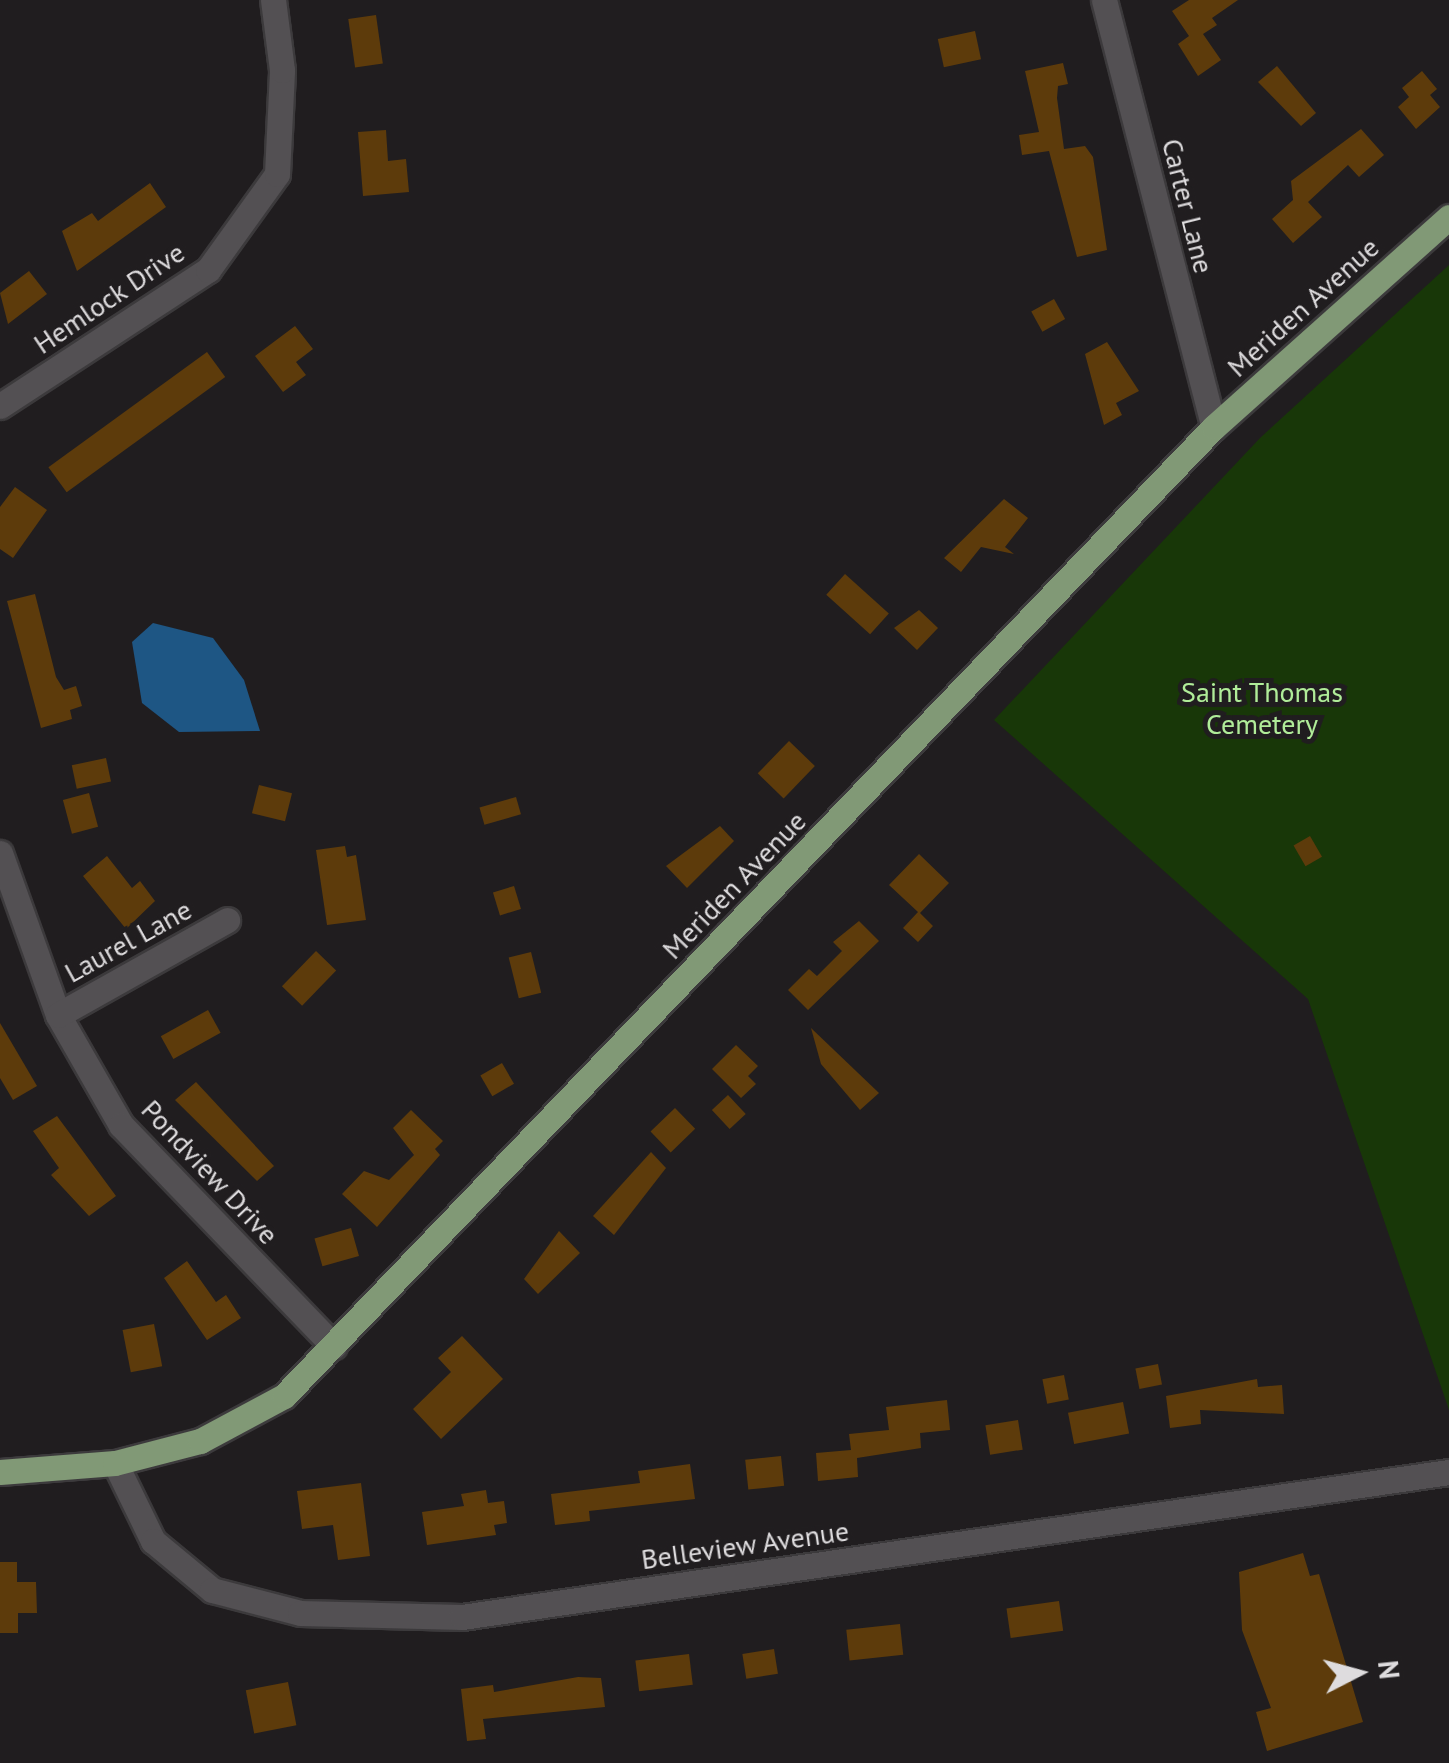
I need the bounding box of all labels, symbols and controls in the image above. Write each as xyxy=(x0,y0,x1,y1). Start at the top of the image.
street label: Carter Lane xyxy=(1155,135,1221,277)
street label: Meriden Avenue xyxy=(1220,230,1386,384)
street label: Hemlock Drive xyxy=(27,235,191,361)
park label: Saint Thomas Cemetery xyxy=(1181,675,1343,741)
street label: Meriden Avenue xyxy=(655,804,813,966)
street label: Laurel Lane xyxy=(59,892,197,990)
street label: Pondview Drive xyxy=(134,1093,286,1251)
street label: Belleview Avenue xyxy=(638,1514,852,1576)
north arrow xyxy=(1309,1623,1409,1723)
text: N xyxy=(1370,1659,1409,1681)

